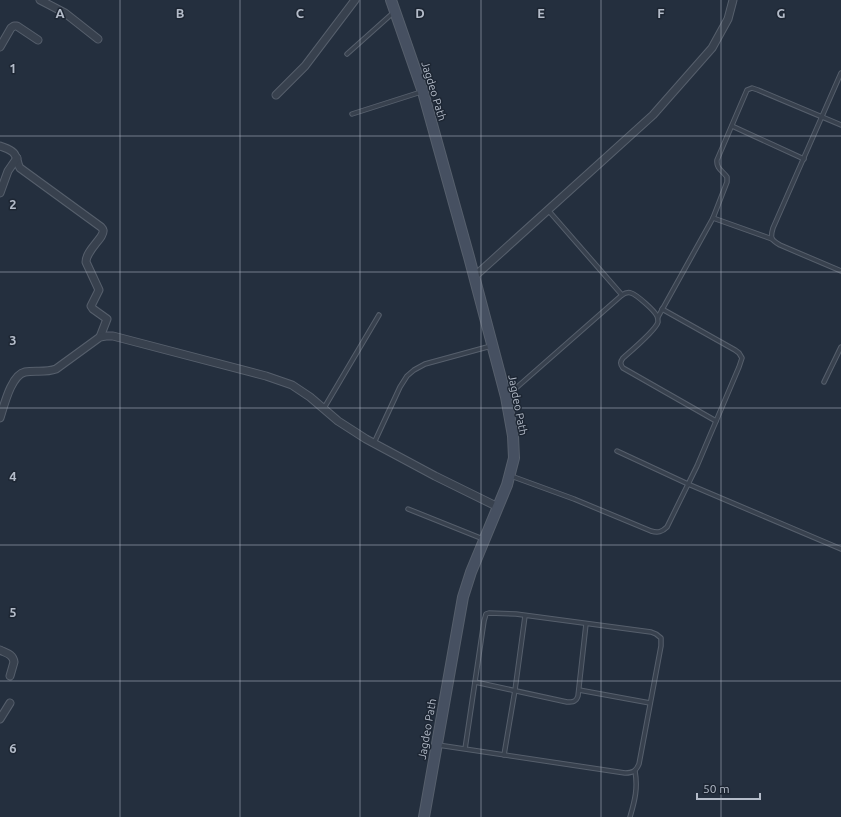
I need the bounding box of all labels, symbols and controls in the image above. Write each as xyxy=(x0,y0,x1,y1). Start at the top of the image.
text: A xyxy=(55,6,65,20)
text: B xyxy=(176,6,185,20)
text: C xyxy=(296,6,305,20)
text: D xyxy=(415,6,425,20)
text: E xyxy=(537,6,545,20)
text: F xyxy=(657,6,665,20)
text: G xyxy=(777,6,786,20)
street label: Jagdeo Path xyxy=(419,60,449,122)
text: 1 xyxy=(9,61,17,75)
text: 2 xyxy=(9,197,17,211)
text: 3 xyxy=(9,333,17,347)
street label: Jagdeo Path xyxy=(506,374,530,436)
text: 4 xyxy=(9,469,17,483)
text: 5 xyxy=(9,605,17,619)
street label: Jagdeo Path xyxy=(416,698,438,760)
text: 6 xyxy=(9,741,17,755)
scale bar xyxy=(697,775,760,801)
text: 50 m xyxy=(703,782,730,795)

